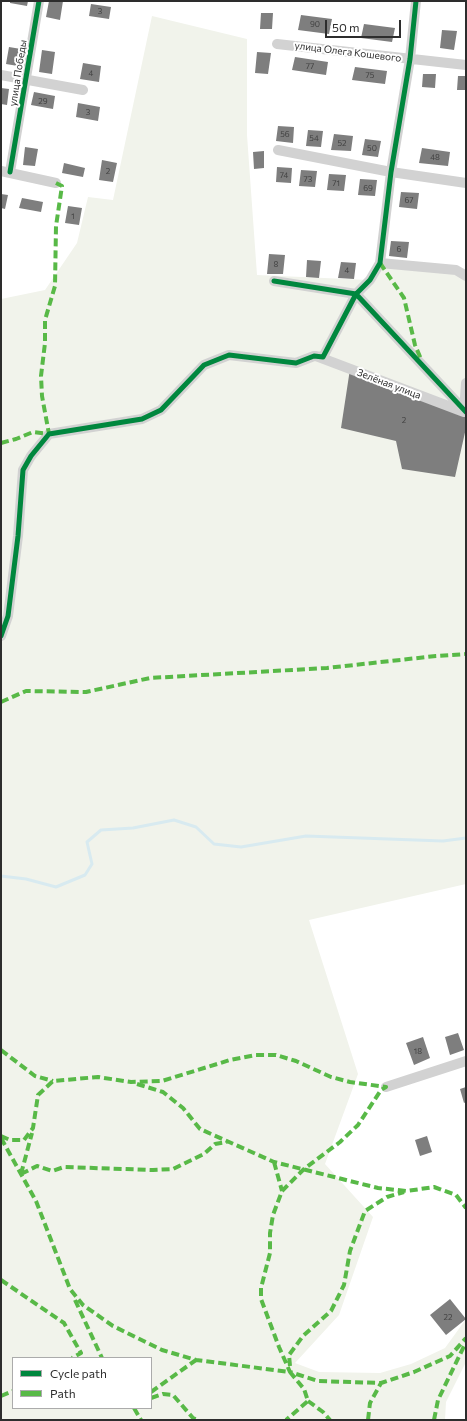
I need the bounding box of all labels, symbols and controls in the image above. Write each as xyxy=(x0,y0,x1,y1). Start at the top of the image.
house number: 3 xyxy=(98,6,102,16)
scale bar xyxy=(327,12,403,38)
house number: 90 xyxy=(310,19,320,29)
text: 50 m xyxy=(332,20,360,34)
street label: улица Победы xyxy=(7,39,29,107)
street label: улица Олега Кошевого xyxy=(294,40,402,64)
house number: 77 xyxy=(306,61,314,71)
house number: 4 xyxy=(89,68,93,78)
house number: 75 xyxy=(366,70,374,80)
house number: 29 xyxy=(38,96,48,106)
house number: 3 xyxy=(86,107,90,117)
house number: 56 xyxy=(280,129,290,139)
house number: 54 xyxy=(309,133,319,143)
house number: 52 xyxy=(337,138,347,148)
house number: 50 xyxy=(367,143,377,153)
house number: 48 xyxy=(430,152,440,162)
house number: 2 xyxy=(106,166,110,176)
house number: 74 xyxy=(280,170,288,180)
house number: 73 xyxy=(304,174,312,184)
house number: 71 xyxy=(332,178,340,188)
house number: 69 xyxy=(363,183,373,193)
house number: 67 xyxy=(404,195,414,205)
house number: 1 xyxy=(71,211,75,221)
house number: 6 xyxy=(397,244,401,254)
house number: 8 xyxy=(274,259,278,269)
house number: 4 xyxy=(345,265,349,275)
street label: Зелёная улица xyxy=(355,366,423,402)
house number: 2 xyxy=(402,415,406,425)
house number: 18 xyxy=(414,1046,422,1056)
house number: 22 xyxy=(444,1312,452,1322)
legend xyxy=(12,1357,152,1409)
text: Cycle path xyxy=(50,1366,107,1380)
text: Path xyxy=(50,1386,76,1400)

